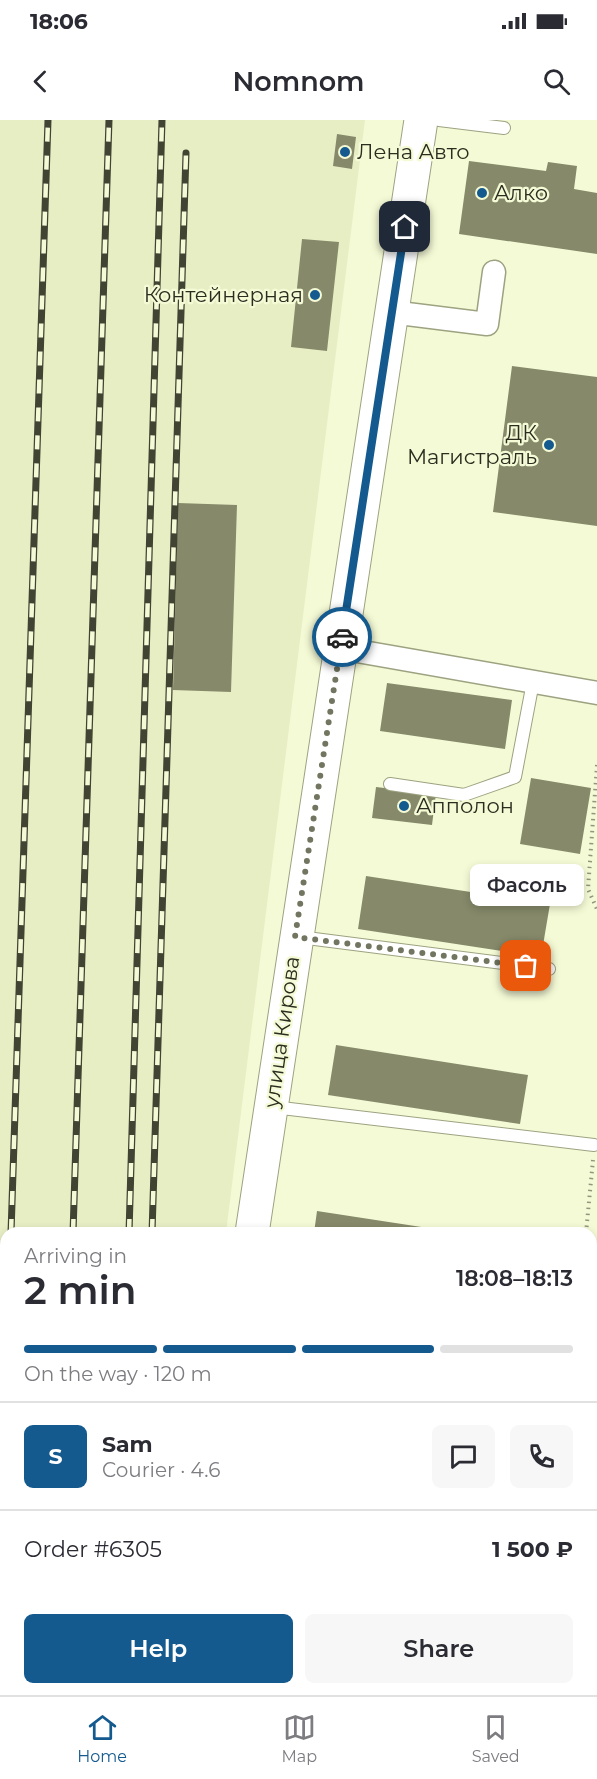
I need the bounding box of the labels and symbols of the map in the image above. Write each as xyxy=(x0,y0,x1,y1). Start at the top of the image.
place label: Лена Авто xyxy=(357,139,470,164)
marker: Лена Авто xyxy=(338,145,352,159)
place label: Алко xyxy=(494,180,548,205)
marker: Алко xyxy=(475,186,489,200)
pin xyxy=(379,201,430,252)
place label: Контейнерная xyxy=(144,282,303,307)
marker: Контейнерная xyxy=(308,288,322,302)
place label: ДК Магистраль xyxy=(407,420,537,469)
marker: ДК Магистраль xyxy=(542,438,556,452)
courier xyxy=(312,607,372,667)
place label: Апполон xyxy=(416,793,514,818)
marker: Апполон xyxy=(397,799,411,813)
callout: Фасоль xyxy=(469,864,583,906)
pin xyxy=(500,940,551,991)
street label: улица Кирова xyxy=(258,955,305,1110)

